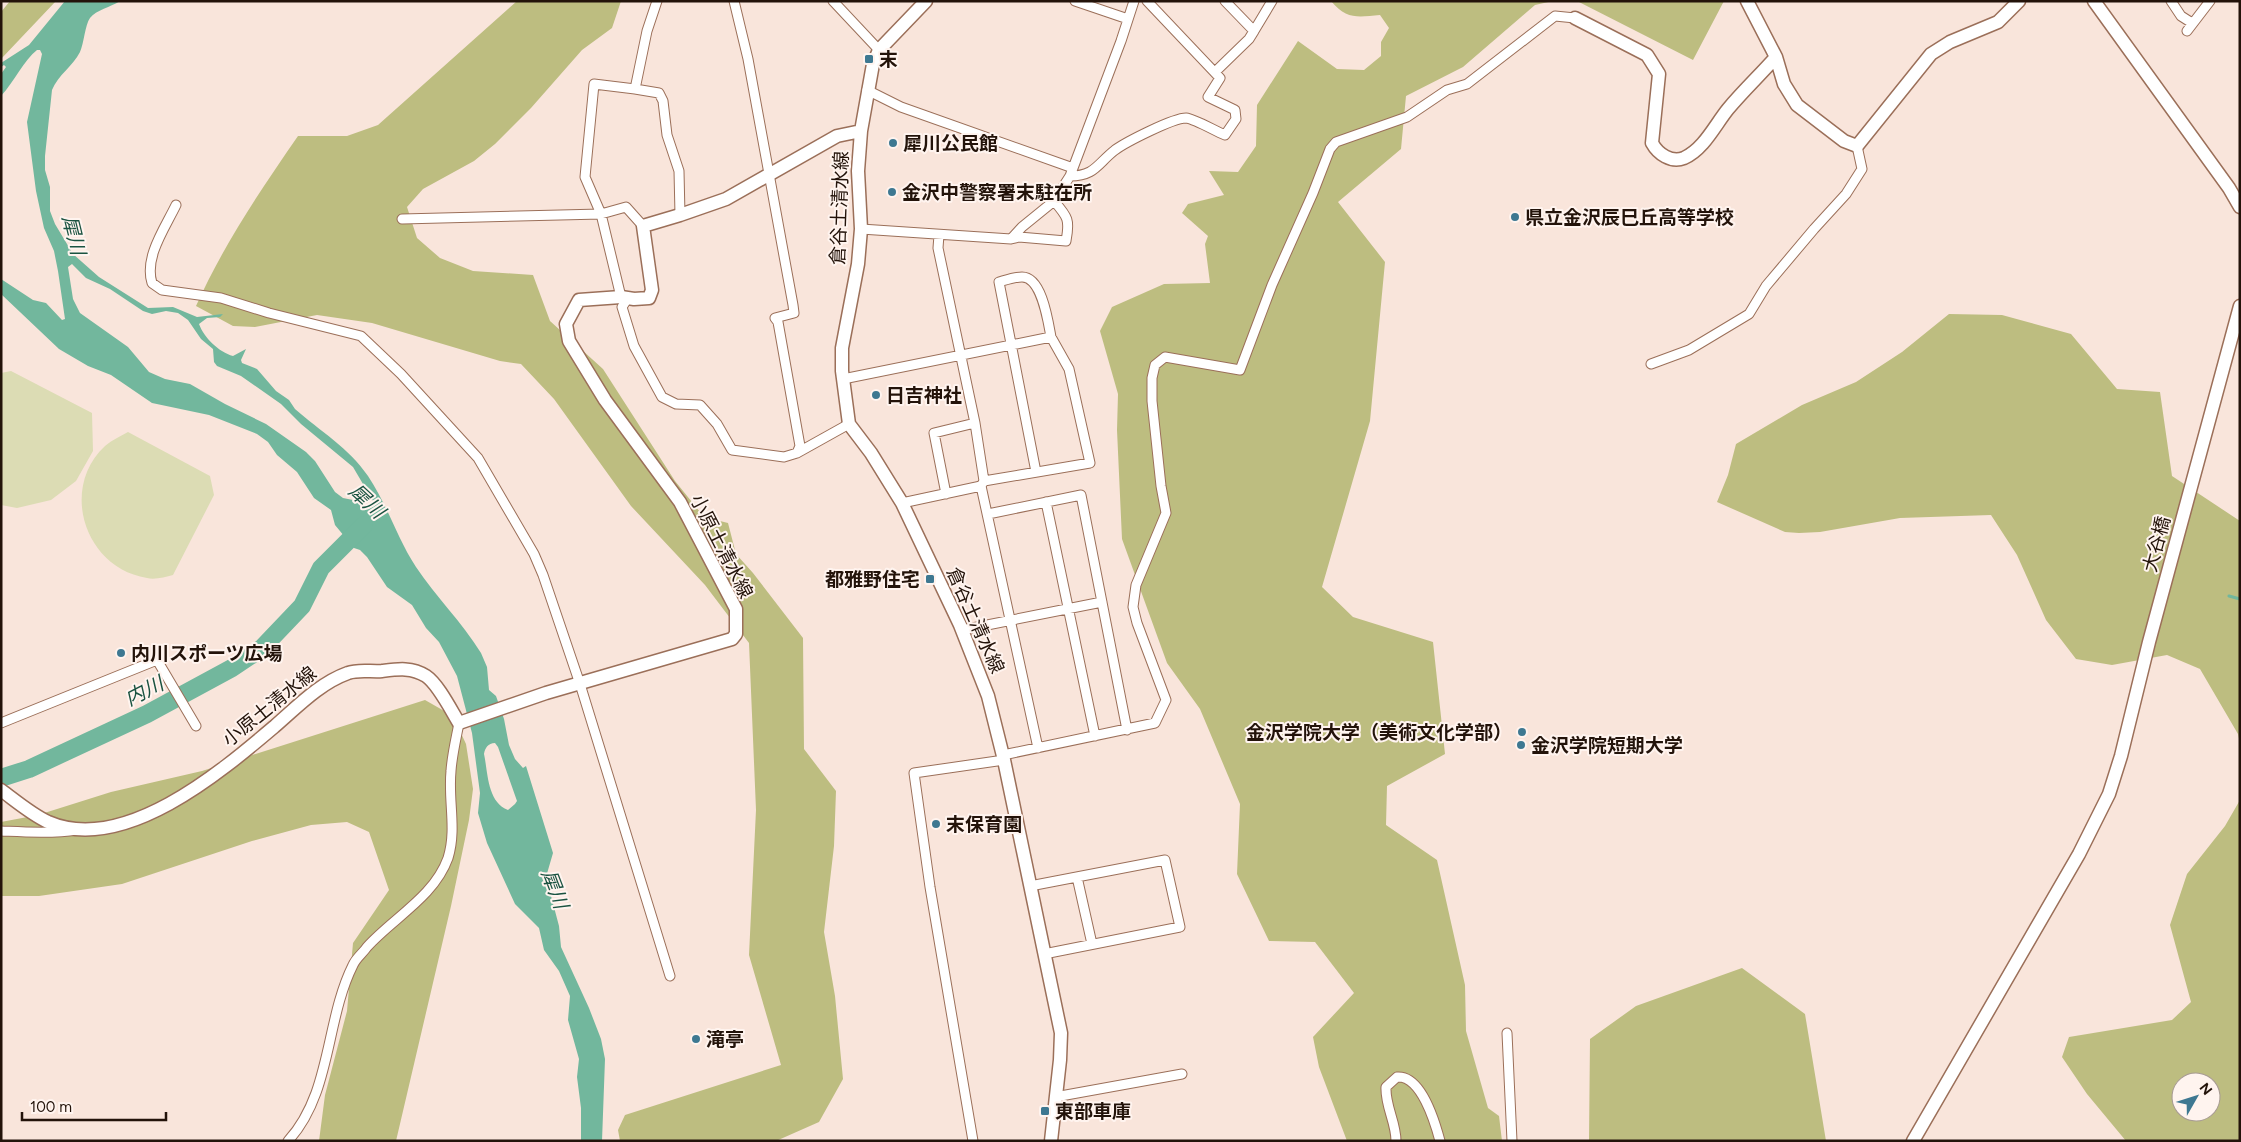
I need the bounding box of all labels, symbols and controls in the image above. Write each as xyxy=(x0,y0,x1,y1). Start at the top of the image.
place label: 末 xyxy=(879,48,898,71)
marker: 末 xyxy=(863,53,875,65)
place label: 犀川公民館 xyxy=(903,132,998,155)
marker: 犀川公民館 xyxy=(887,137,899,149)
street label: 倉谷土清水線 xyxy=(826,151,853,265)
place label: 金沢中警察署末駐在所 xyxy=(902,181,1092,204)
marker: 金沢中警察署末駐在所 xyxy=(886,186,898,198)
place label: 県立金沢辰巳丘高等学校 xyxy=(1525,206,1734,229)
marker: 県立金沢辰巳丘高等学校 xyxy=(1509,211,1521,223)
water label: 犀川 xyxy=(58,213,91,259)
place label: 日吉神社 xyxy=(886,384,962,407)
marker: 日吉神社 xyxy=(870,389,882,401)
water label: 犀川 xyxy=(344,479,391,525)
street label: 小原土清水線 xyxy=(685,490,758,602)
street label: 大谷橋 xyxy=(2138,514,2175,575)
street label: 倉谷土清水線 xyxy=(942,563,1009,677)
place label: 都雅野住宅 xyxy=(825,568,920,591)
marker: 都雅野住宅 xyxy=(924,573,936,585)
place label: 内川スポーツ広場 xyxy=(131,642,283,665)
marker: 内川スポーツ広場 xyxy=(115,647,127,659)
street label: 小原土清水線 xyxy=(218,662,321,751)
water label: 内川 xyxy=(121,670,169,711)
place label: 金沢学院大学（美術文化学部） xyxy=(1246,721,1512,744)
marker: 金沢学院大学（美術文化学部） xyxy=(1516,726,1528,738)
place label: 金沢学院短期大学 xyxy=(1531,734,1683,757)
marker: 金沢学院短期大学 xyxy=(1515,739,1527,751)
place label: 末保育園 xyxy=(946,813,1022,836)
marker: 末保育園 xyxy=(930,818,942,830)
water label: 犀川 xyxy=(537,866,574,914)
place label: 滝亭 xyxy=(706,1028,744,1051)
marker: 滝亭 xyxy=(690,1033,702,1045)
north arrow xyxy=(2171,1072,2221,1122)
text: N xyxy=(2196,1080,2216,1099)
scale bar xyxy=(22,1090,166,1122)
text: 100 m xyxy=(30,1098,72,1116)
place label: 東部車庫 xyxy=(1055,1100,1131,1123)
marker: 東部車庫 xyxy=(1039,1105,1051,1117)

